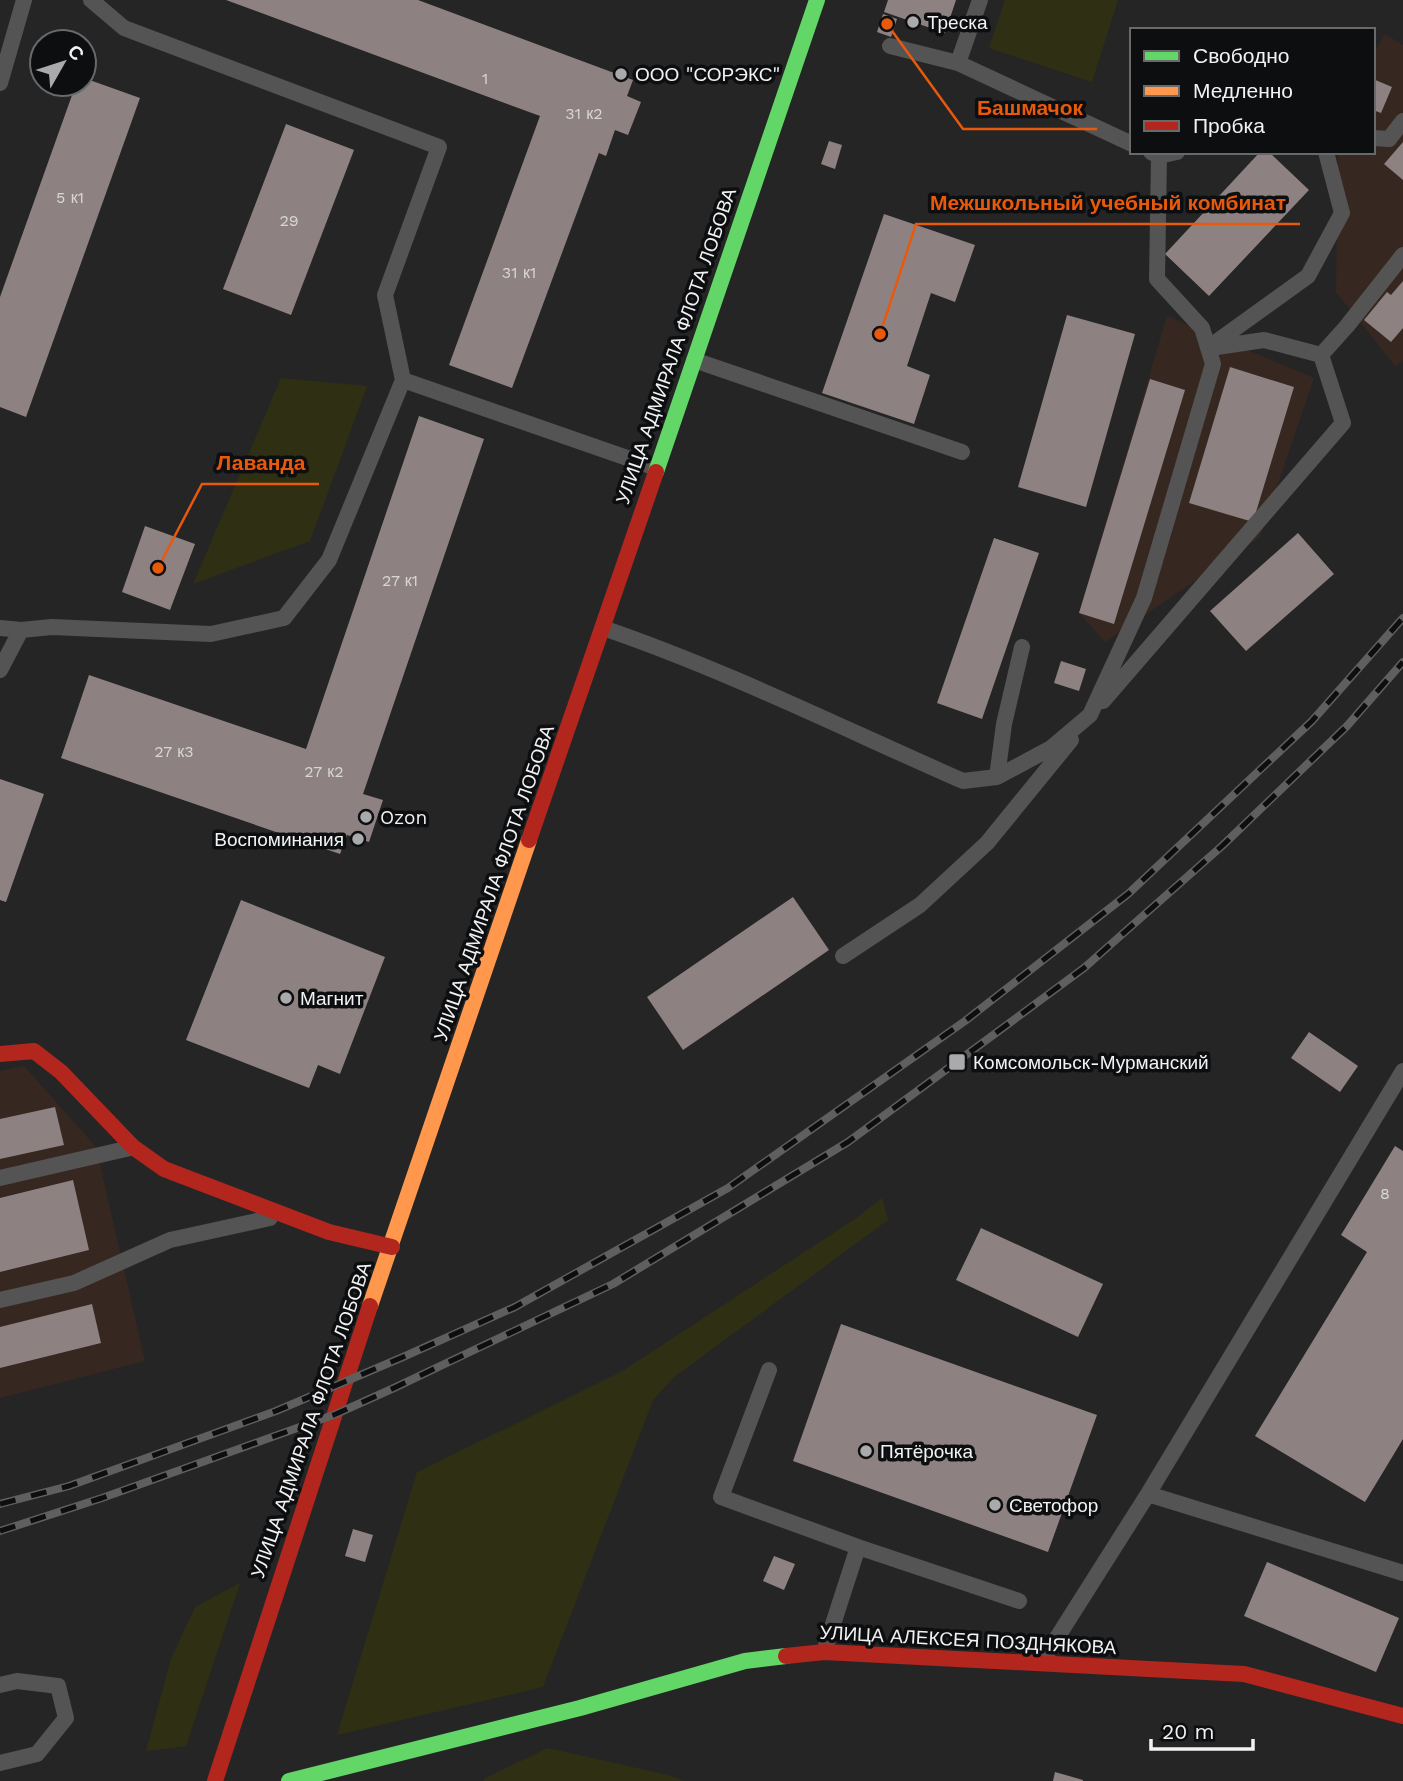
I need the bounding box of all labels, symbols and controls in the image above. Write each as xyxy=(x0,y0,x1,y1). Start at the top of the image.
place label: Треска xyxy=(927,11,988,34)
marker: Треска xyxy=(905,14,921,30)
north arrow xyxy=(28,28,98,98)
legend xyxy=(1130,28,1375,154)
text: С xyxy=(63,40,89,65)
text: Свободно xyxy=(1193,43,1290,68)
place label: ООО "СОРЭКС" xyxy=(635,63,780,86)
marker: ООО "СОРЭКС" xyxy=(613,66,629,82)
house number: 1 xyxy=(482,69,488,88)
text: Медленно xyxy=(1193,78,1293,103)
callout: Башмачок xyxy=(963,87,1097,129)
text: Башмачок xyxy=(977,95,1084,120)
house number: 31 к2 xyxy=(565,104,603,123)
text: Пробка xyxy=(1193,113,1265,138)
callout: Межшкольный учебный комбинат xyxy=(916,182,1300,224)
street label: УЛИЦА АДМИРАЛА ФЛОТА ЛОБОВА xyxy=(611,185,741,507)
house number: 5 к1 xyxy=(56,188,84,207)
text: Межшкольный учебный комбинат xyxy=(930,190,1286,215)
house number: 29 xyxy=(279,211,299,230)
house number: 31 к1 xyxy=(502,263,536,282)
callout: Лаванда xyxy=(202,442,319,484)
text: Лаванда xyxy=(217,450,306,475)
house number: 27 к1 xyxy=(382,571,418,590)
street label: УЛИЦА АДМИРАЛА ФЛОТА ЛОБОВА xyxy=(429,722,559,1044)
house number: 27 к3 xyxy=(154,742,194,761)
house number: 27 к2 xyxy=(304,762,344,781)
place label: Ozon xyxy=(380,806,427,829)
marker: Ozon xyxy=(358,809,374,825)
place label: Воспоминания xyxy=(214,828,344,851)
marker: Воспоминания xyxy=(350,831,366,847)
place label: Магнит xyxy=(300,987,364,1010)
marker: Магнит xyxy=(278,990,294,1006)
place label: Комсомольск-Мурманский xyxy=(973,1051,1209,1074)
marker: Комсомольск-Мурманский xyxy=(947,1052,967,1072)
house number: 8 xyxy=(1380,1184,1390,1203)
street label: УЛИЦА АДМИРАЛА ФЛОТА ЛОБОВА xyxy=(246,1259,376,1581)
place label: Пятёрочка xyxy=(880,1440,974,1463)
marker: Пятёрочка xyxy=(858,1443,874,1459)
place label: Светофор xyxy=(1009,1494,1098,1517)
marker: Светофор xyxy=(987,1497,1003,1513)
street label: УЛИЦА АЛЕКСЕЯ ПОЗДНЯКОВА xyxy=(819,1621,1117,1659)
scale bar xyxy=(1151,1708,1252,1752)
text: 20 m xyxy=(1162,1719,1214,1744)

